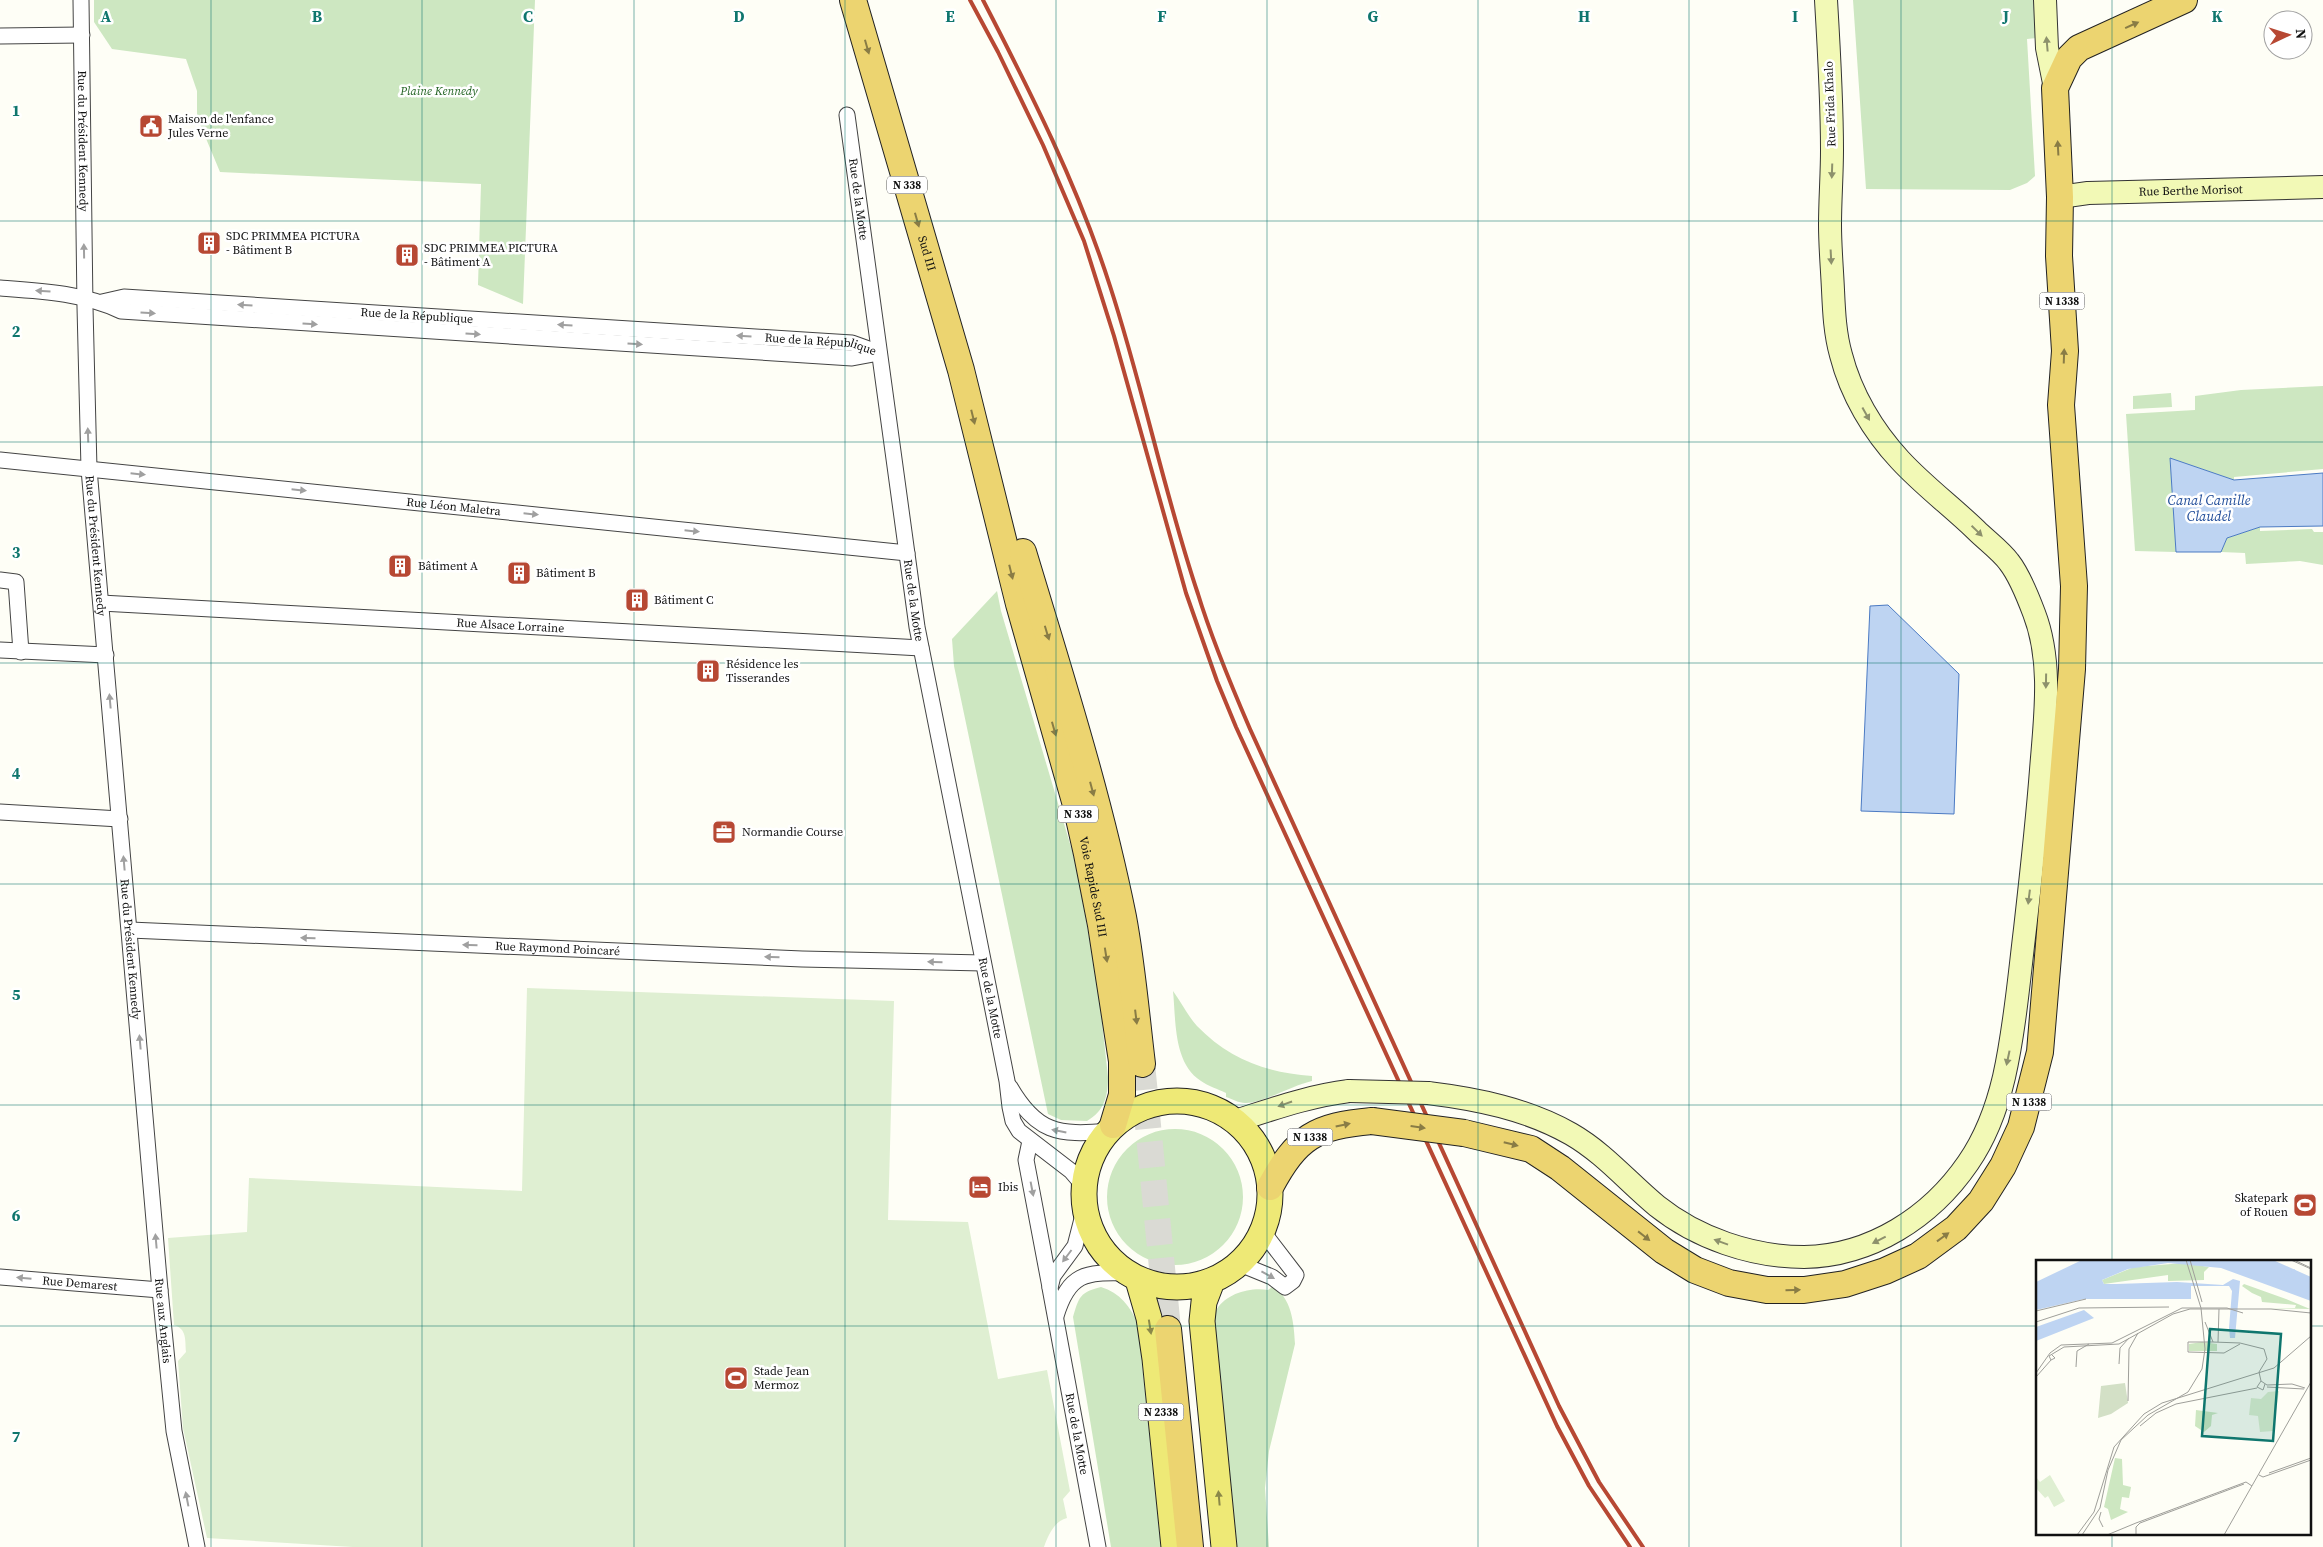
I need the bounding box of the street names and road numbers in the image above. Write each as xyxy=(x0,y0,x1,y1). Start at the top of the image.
street label: Rue Frida Khalo xyxy=(1820,60,1839,147)
street label: Rue du Président Kennedy xyxy=(74,70,92,212)
street label: Rue de la Motte xyxy=(845,157,872,241)
road number: N 338 xyxy=(887,176,927,194)
street label: Rue Berthe Morisot xyxy=(2139,181,2243,200)
street label: Sud III xyxy=(914,234,940,273)
road number: N 1338 xyxy=(2040,292,2084,310)
street label: Rue de la République xyxy=(360,304,474,327)
street label: Rue de la République xyxy=(764,330,879,359)
street label: Rue du Président Kennedy xyxy=(82,475,110,617)
street label: Rue Léon Maletra xyxy=(406,494,502,519)
street label: Rue de la Motte xyxy=(900,558,928,643)
street label: Rue Alsace Lorraine xyxy=(456,615,565,636)
road number: N 338 xyxy=(1058,806,1098,822)
street label: Voie Rapide Sud III xyxy=(1075,835,1111,938)
street label: Rue du Président Kennedy xyxy=(116,878,145,1021)
street label: Rue Raymond Poincaré xyxy=(495,938,620,959)
street label: Rue de la Motte xyxy=(975,956,1006,1040)
road number: N 1338 xyxy=(2006,1094,2052,1110)
road number: N 1338 xyxy=(1288,1128,1332,1146)
street label: Rue Demarest xyxy=(42,1272,118,1295)
street label: Rue aux Anglais xyxy=(151,1277,175,1364)
street label: Rue de la Motte xyxy=(1062,1392,1092,1476)
road number: N 2338 xyxy=(1138,1404,1184,1420)

